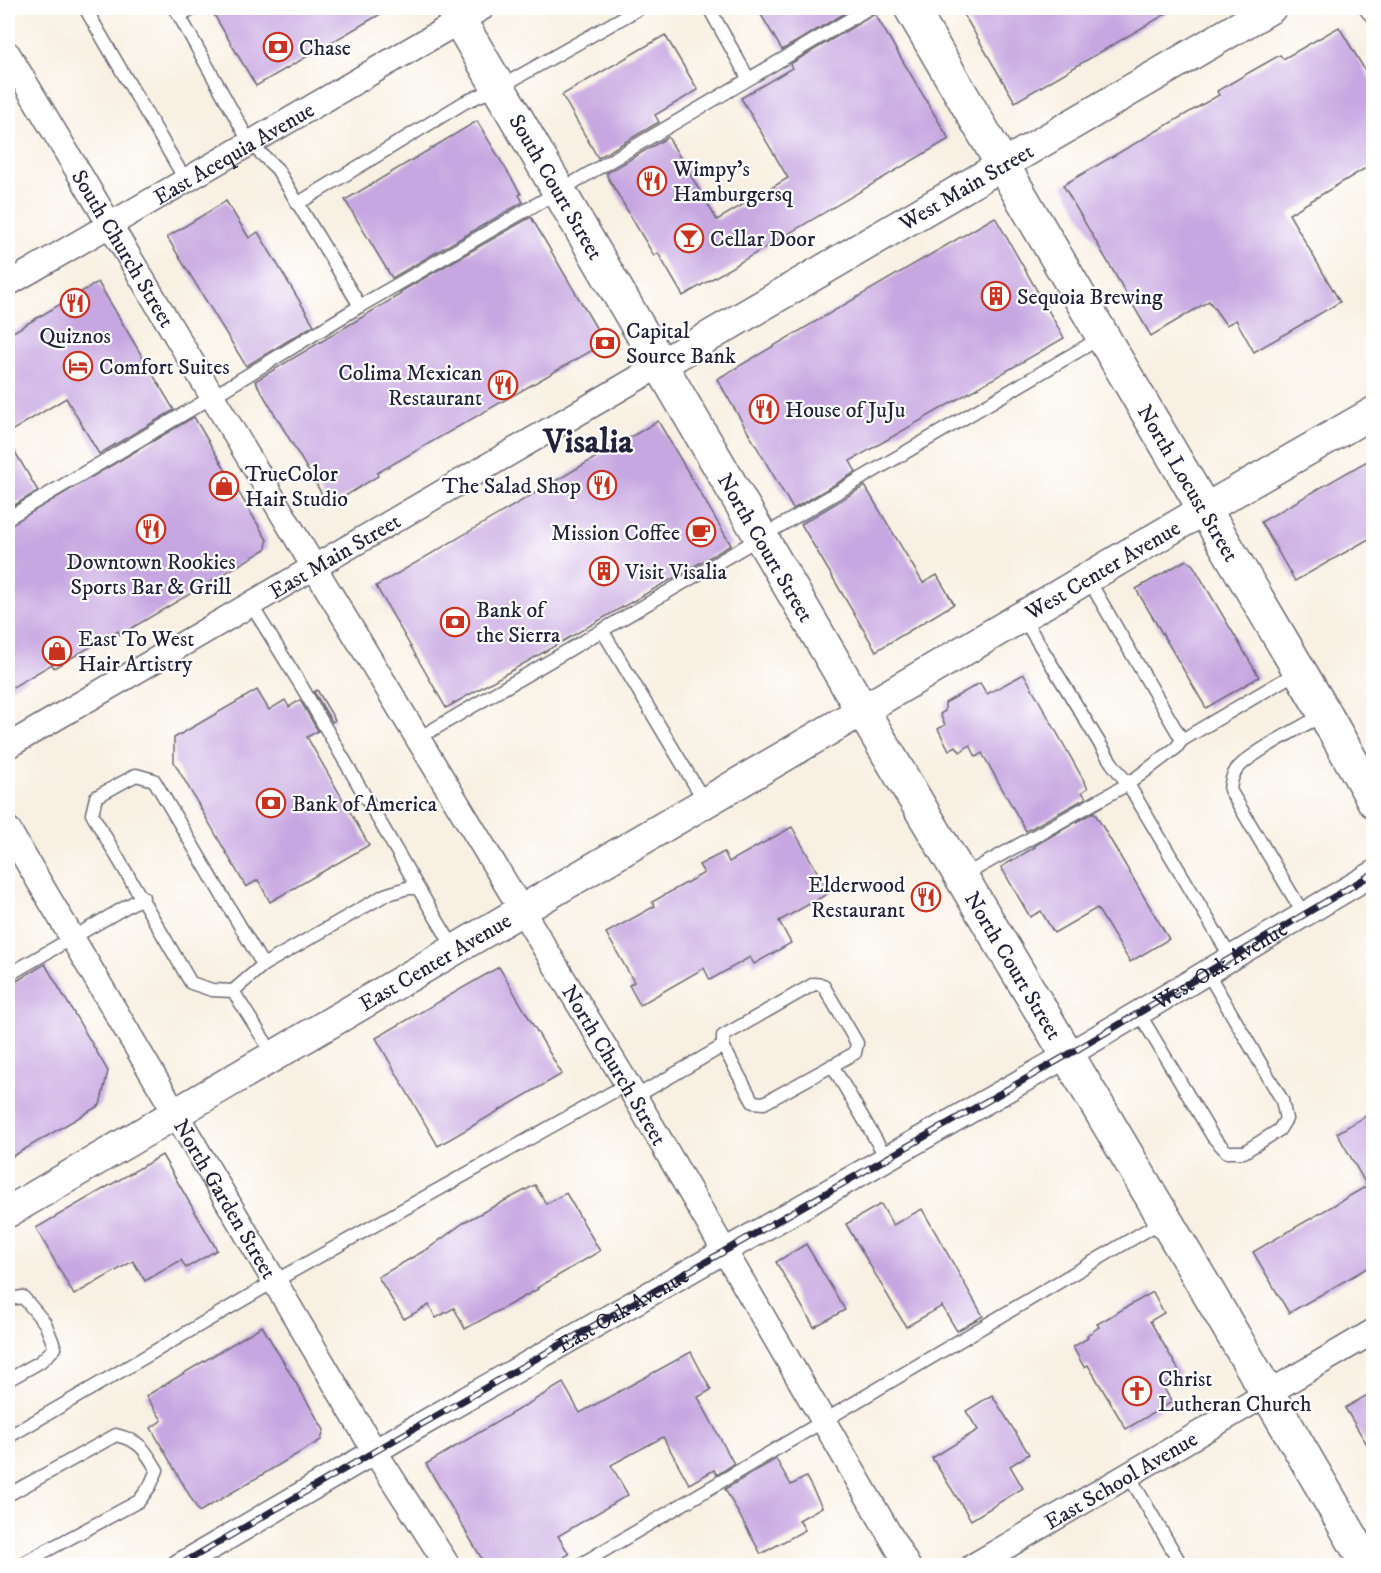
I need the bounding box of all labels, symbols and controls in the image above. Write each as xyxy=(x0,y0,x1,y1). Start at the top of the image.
bank icon: Chase xyxy=(262,31,294,63)
place label: Chase xyxy=(299,35,351,62)
street label: East Acequia Avenue xyxy=(149,97,319,211)
street label: South Court Street xyxy=(503,110,608,265)
street label: West Main Street xyxy=(894,138,1039,238)
place label: Wimpy's Hamburgersq xyxy=(672,156,794,208)
street label: South Church Street xyxy=(65,165,180,333)
restaurant icon: Wimpy's Hamburgersq xyxy=(636,165,668,197)
bar icon: Cellar Door xyxy=(673,222,705,254)
place label: Cellar Door xyxy=(710,226,816,253)
building icon: Sequoia Brewing xyxy=(980,280,1012,312)
place label: Sequoia Brewing xyxy=(1017,284,1163,311)
restaurant icon: Quiznos xyxy=(59,287,91,319)
place label: Capital Source Bank xyxy=(626,318,736,370)
place label: Quiznos xyxy=(39,323,111,350)
bank icon: Capital Source Bank xyxy=(589,327,621,359)
hotel icon: Comfort Suites xyxy=(62,350,94,382)
place label: Comfort Suites xyxy=(99,354,230,381)
place label: Colima Mexican Restaurant xyxy=(338,360,482,412)
restaurant icon: Colima Mexican Restaurant xyxy=(487,369,519,401)
restaurant icon: House of JuJu xyxy=(748,393,780,425)
place label: House of JuJu xyxy=(785,397,905,424)
street label: North Locust Street xyxy=(1131,400,1244,567)
district label: Visalia xyxy=(541,421,633,463)
place label: TrueColor Hair Studio xyxy=(245,461,348,513)
restaurant icon: The Salad Shop xyxy=(586,469,618,501)
street label: North Court Street xyxy=(711,469,819,627)
shop icon: TrueColor Hair Studio xyxy=(208,470,240,502)
place label: The Salad Shop xyxy=(442,473,581,500)
street label: East Main Street xyxy=(265,508,406,605)
restaurant icon: Downtown Rookies Sports Bar & Grill xyxy=(135,513,167,545)
street label: West Center Avenue xyxy=(1020,515,1185,627)
cafe icon: Mission Coffee xyxy=(685,516,717,548)
place label: Mission Coffee xyxy=(551,520,680,547)
place label: Downtown Rookies Sports Bar & Grill xyxy=(66,549,236,601)
building icon: Visit Visalia xyxy=(588,555,620,587)
place label: Visit Visalia xyxy=(624,559,728,586)
place label: Bank of the Sierra xyxy=(476,597,561,649)
bank icon: Bank of the Sierra xyxy=(439,606,471,638)
place label: East To West Hair Artistry xyxy=(78,626,194,678)
shop icon: East To West Hair Artistry xyxy=(41,635,73,667)
bank icon: Bank of America xyxy=(255,787,287,819)
place label: Bank of America xyxy=(292,791,438,818)
place label: Elderwood Restaurant xyxy=(808,872,905,924)
restaurant icon: Elderwood Restaurant xyxy=(910,881,942,913)
street label: North Court Street xyxy=(958,887,1067,1045)
street label: East Center Avenue xyxy=(355,907,516,1018)
street label: West Oak Avenue xyxy=(1148,916,1293,1017)
street label: North Church Street xyxy=(555,980,672,1151)
street label: North Garden Street xyxy=(167,1115,282,1284)
street label: East Oak Avenue xyxy=(552,1262,694,1359)
place label: Christ Lutheran Church xyxy=(1158,1366,1312,1418)
church icon: Christ Lutheran Church xyxy=(1121,1375,1153,1407)
street label: East School Avenue xyxy=(1040,1426,1203,1536)

